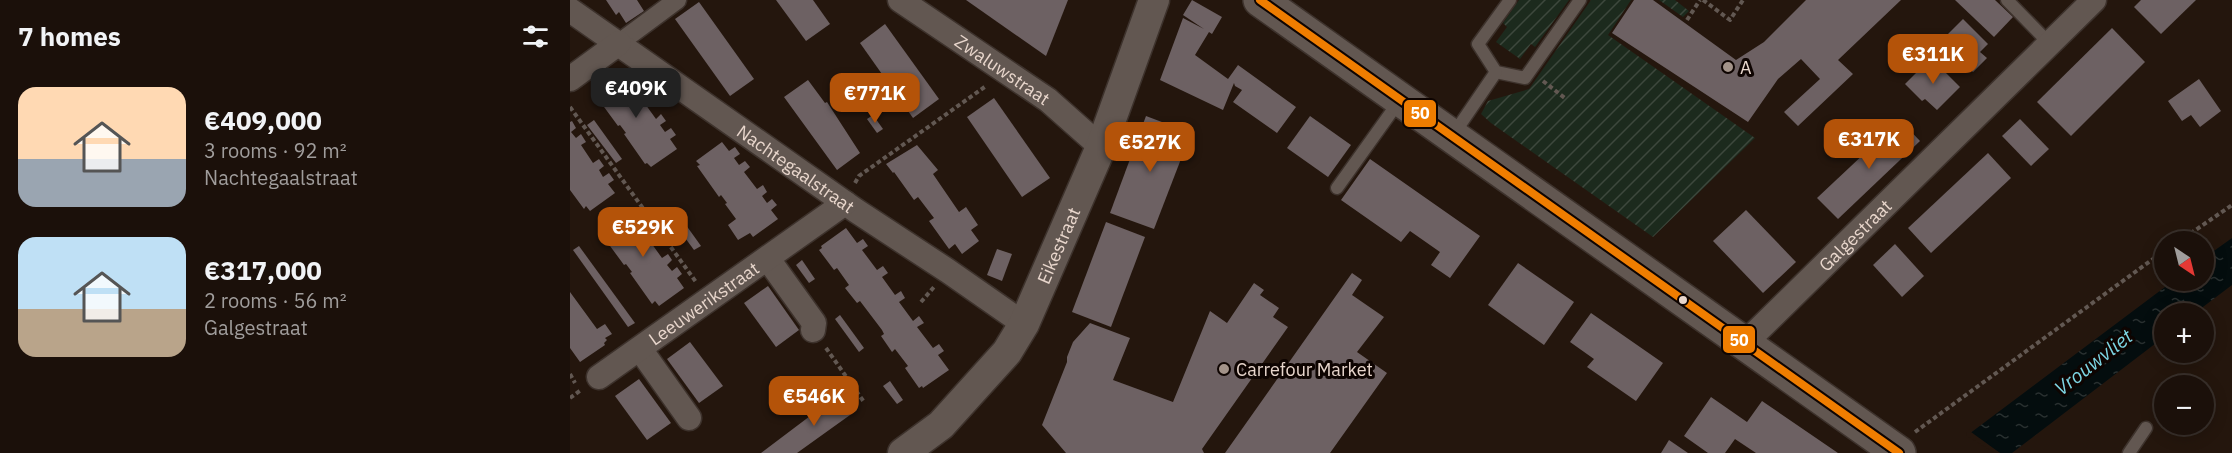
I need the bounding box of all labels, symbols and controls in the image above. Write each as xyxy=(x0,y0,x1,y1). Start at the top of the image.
text: 7 homes xyxy=(18,19,121,53)
icon: filters xyxy=(519,20,552,53)
street label: Zwaluwstraat xyxy=(951,29,1055,110)
pin: €311K xyxy=(1891,34,1975,85)
text: €311K xyxy=(1902,40,1964,67)
place label: A xyxy=(1740,56,1752,79)
marker: A xyxy=(1721,60,1735,74)
pin: €409K xyxy=(594,68,678,119)
pin: €771K xyxy=(833,73,917,124)
text: €409K xyxy=(605,74,667,101)
text: €771K xyxy=(844,79,906,106)
line badge: 50 xyxy=(1403,99,1437,128)
text: €409,000 xyxy=(204,103,322,137)
text: 50 xyxy=(1410,103,1430,123)
icon: home xyxy=(66,111,138,183)
street label: Nachtegaalstraat xyxy=(733,119,859,218)
pin: €317K xyxy=(1827,119,1911,170)
pin: €527K xyxy=(1108,122,1192,173)
text: €317K xyxy=(1838,125,1900,152)
text: €527K xyxy=(1119,128,1181,155)
text: 3 rooms · 92 m² xyxy=(204,137,347,164)
text: Nachtegaalstraat xyxy=(204,164,358,191)
street label: Galgestraat xyxy=(1813,194,1896,276)
street label: Eikestraat xyxy=(1031,204,1085,287)
pin: €529K xyxy=(601,207,685,258)
text: €529K xyxy=(612,213,674,240)
north arrow xyxy=(2154,231,2214,291)
map controls xyxy=(2154,231,2214,435)
text: €317,000 xyxy=(204,253,322,287)
street label: Leeuwerikstraat xyxy=(644,256,763,350)
icon: home xyxy=(66,261,138,333)
text: 2 rooms · 56 m² xyxy=(204,287,347,314)
unlabelled marker xyxy=(1677,294,1689,306)
button: + xyxy=(2154,303,2214,363)
text: Galgestraat xyxy=(204,314,308,341)
water label: Vrouwvliet xyxy=(2048,322,2138,401)
line badge: 50 xyxy=(1722,325,1756,354)
text: 50 xyxy=(1729,330,1749,350)
place label: Carrefour Market xyxy=(1236,358,1373,381)
marker: Carrefour Market xyxy=(1217,362,1231,376)
button: − xyxy=(2154,375,2214,435)
pin: €546K xyxy=(772,376,856,427)
text: €546K xyxy=(783,382,845,409)

